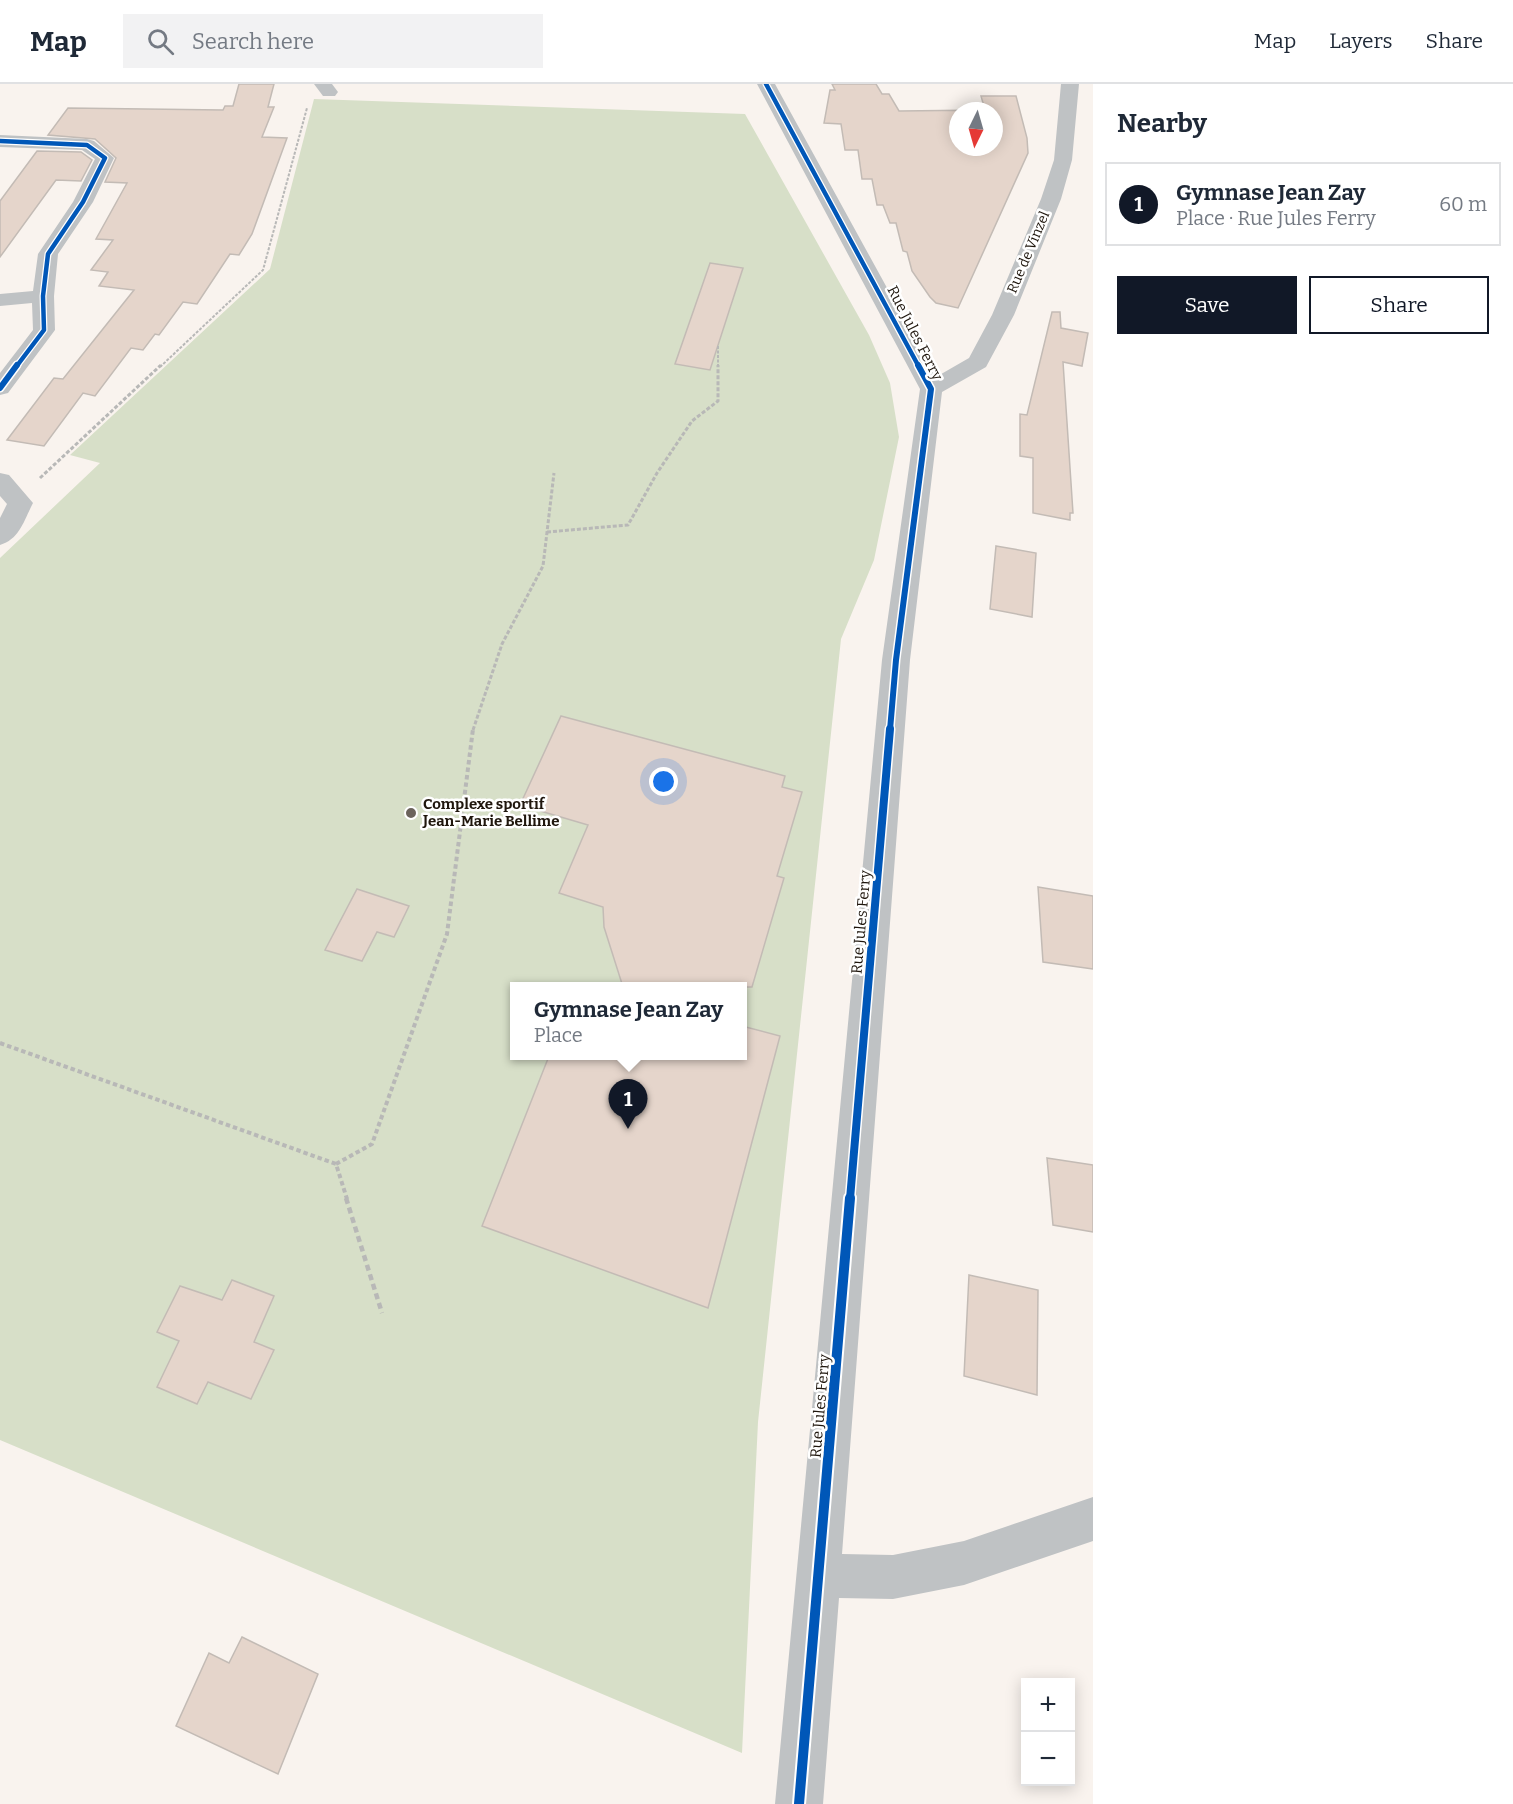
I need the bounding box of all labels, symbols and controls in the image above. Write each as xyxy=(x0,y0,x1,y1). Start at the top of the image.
search box xyxy=(123,14,543,68)
text: Map xyxy=(30,25,87,58)
icon: search xyxy=(144,25,177,58)
text: Search here xyxy=(192,28,314,55)
text: Map xyxy=(1254,28,1296,54)
text: Layers xyxy=(1329,28,1393,54)
text: Share xyxy=(1426,28,1483,54)
north arrow xyxy=(949,102,1003,156)
text: Nearby xyxy=(1117,108,1207,139)
text: Gymnase Jean Zay xyxy=(1176,179,1365,206)
text: 1 xyxy=(1134,192,1143,216)
text: 60 m xyxy=(1439,192,1487,216)
text: Place · Rue Jules Ferry xyxy=(1176,206,1376,230)
street label: Rue de Vinzel xyxy=(1004,209,1053,296)
button: Save xyxy=(1117,276,1297,334)
button: Share xyxy=(1309,276,1489,334)
street label: Rue Jules Ferry xyxy=(883,283,947,383)
your location xyxy=(649,767,678,796)
place label: Complexe sportif Jean-Marie Bellime xyxy=(422,795,559,830)
marker: Complexe sportif Jean-Marie Bellime xyxy=(404,806,418,820)
street label: Rue Jules Ferry xyxy=(848,869,875,975)
popup xyxy=(510,982,747,1060)
text: Gymnase Jean Zay xyxy=(534,996,723,1023)
text: Place xyxy=(534,1023,583,1047)
pin: 1 xyxy=(608,1080,648,1129)
street label: Rue Jules Ferry xyxy=(807,1353,834,1459)
map controls xyxy=(1021,1678,1075,1786)
button: + xyxy=(1021,1678,1075,1732)
button: − xyxy=(1021,1732,1075,1786)

